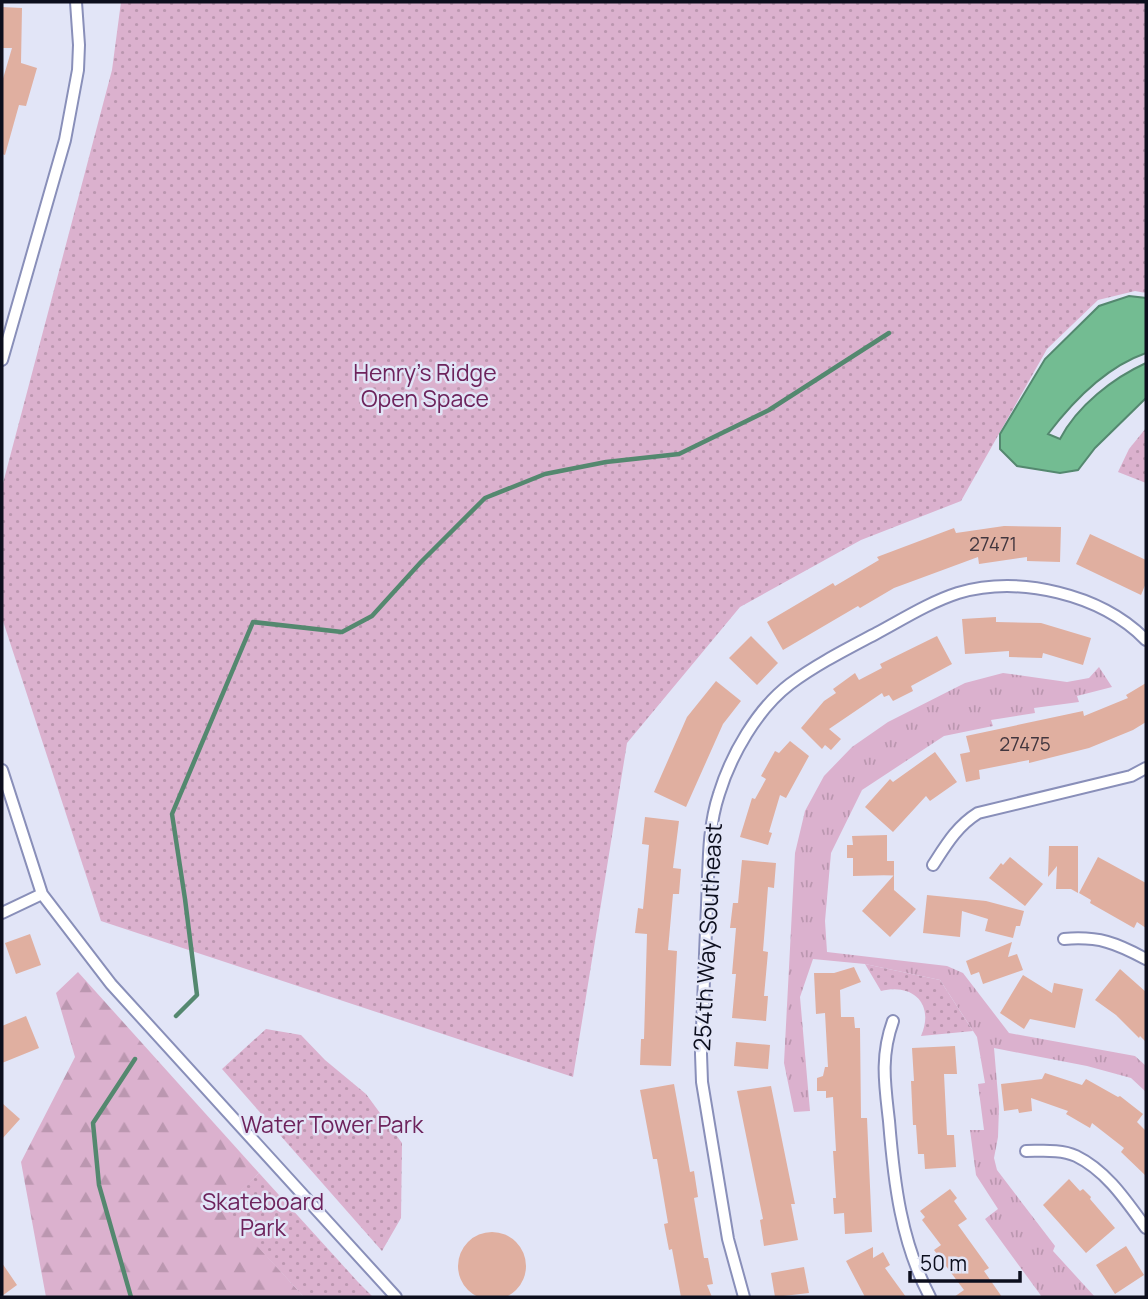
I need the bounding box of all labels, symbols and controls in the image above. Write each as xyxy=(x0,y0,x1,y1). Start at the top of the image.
park label: Henry's Ridge Open Space xyxy=(353,356,497,414)
house number: 27471 xyxy=(969,531,1017,557)
house number: 27475 xyxy=(999,731,1051,757)
street label: 254th Way Southeast xyxy=(685,822,729,1052)
park label: Water Tower Park xyxy=(241,1108,424,1140)
park label: Skateboard Park xyxy=(202,1185,324,1243)
scale bar xyxy=(910,1240,1020,1284)
text: 50 m xyxy=(920,1249,967,1277)

